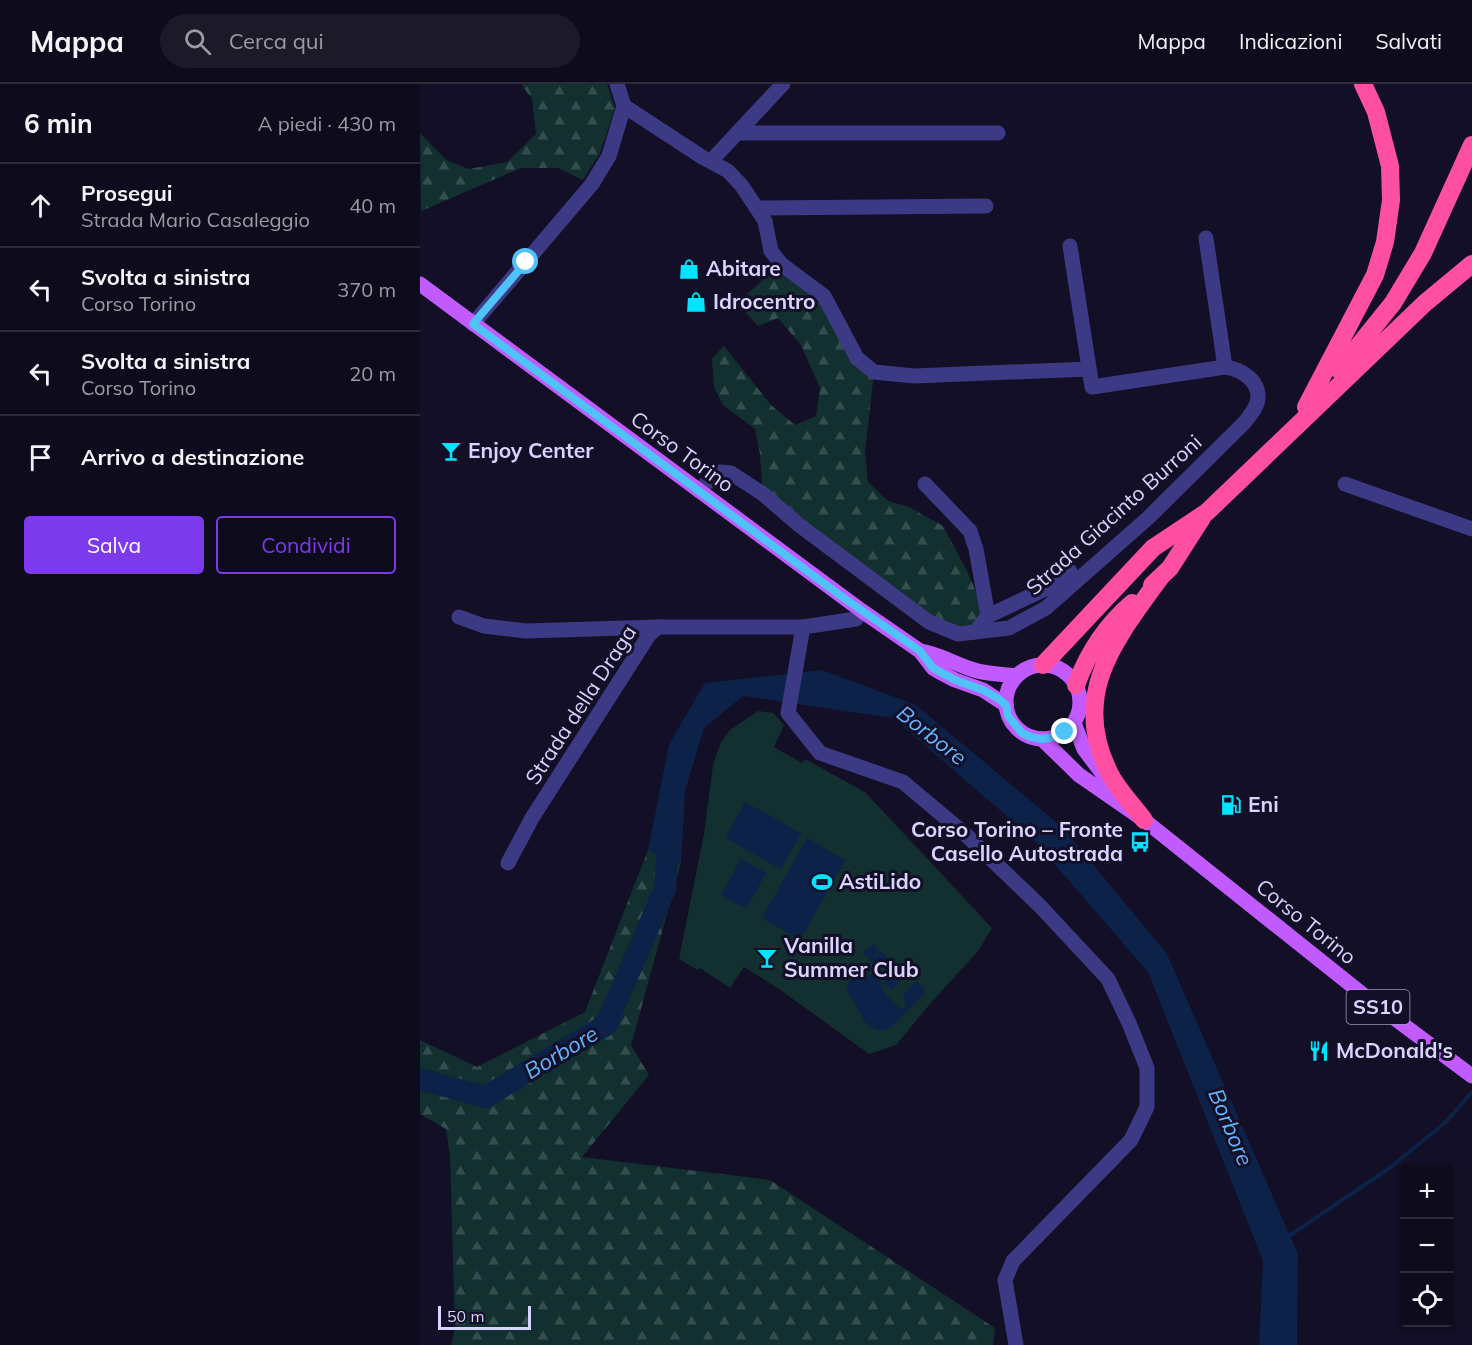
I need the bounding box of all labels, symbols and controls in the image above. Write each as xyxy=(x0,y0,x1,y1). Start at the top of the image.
search box xyxy=(160,14,580,68)
text: Mappa xyxy=(30,24,124,59)
icon: search xyxy=(181,25,214,58)
text: Cerca qui xyxy=(229,27,324,55)
text: Mappa xyxy=(1138,28,1206,54)
text: Indicazioni xyxy=(1239,28,1342,54)
text: Salvati xyxy=(1375,28,1442,54)
text: 6 min xyxy=(24,107,93,140)
text: A piedi · 430 m xyxy=(258,111,396,136)
text: Prosegui xyxy=(81,179,173,207)
icon: ahead xyxy=(24,189,57,222)
text: 40 m xyxy=(349,193,396,218)
text: Strada Mario Casaleggio xyxy=(81,207,310,232)
route start xyxy=(512,248,538,274)
place label: Abitare xyxy=(706,255,781,281)
shop icon: Abitare xyxy=(677,257,701,281)
text: Svolta a sinistra xyxy=(81,263,250,291)
icon: left xyxy=(24,273,57,306)
text: 370 m xyxy=(337,277,396,302)
place label: Idrocentro xyxy=(713,288,816,314)
shop icon: Idrocentro xyxy=(684,290,708,314)
text: Corso Torino xyxy=(81,291,196,316)
text: Svolta a sinistra xyxy=(81,347,250,375)
icon: left xyxy=(24,357,57,390)
text: 20 m xyxy=(349,361,396,386)
text: Corso Torino xyxy=(81,375,196,400)
street label: Corso Torino xyxy=(626,405,739,497)
street label: Strada Giacinto Burroni xyxy=(1020,429,1207,600)
place label: Enjoy Center xyxy=(468,437,594,463)
bar icon: Enjoy Center xyxy=(439,439,463,463)
icon: arrive xyxy=(24,441,57,474)
text: Arrivo a destinazione xyxy=(81,443,304,471)
button: Salva xyxy=(24,516,204,574)
button: Condividi xyxy=(216,516,396,574)
street label: Strada della Draga xyxy=(519,620,641,789)
water label: Borbore xyxy=(891,699,973,771)
route end xyxy=(1051,718,1077,744)
place label: Eni xyxy=(1248,791,1279,817)
fuel station icon: Eni xyxy=(1219,793,1243,817)
place label: Corso Torino – Fronte Casello Autostrada xyxy=(911,816,1123,866)
bus stop icon: Corso Torino – Fronte Casello Autostrada xyxy=(1128,830,1152,854)
place label: AstiLido xyxy=(839,868,921,894)
sports icon: AstiLido xyxy=(810,870,834,894)
street label: Corso Torino xyxy=(1251,873,1362,969)
place label: Vanilla Summer Club xyxy=(783,932,919,982)
bar icon: Vanilla Summer Club xyxy=(755,946,779,970)
road number: SS10 xyxy=(1346,990,1410,1024)
water label: Borbore xyxy=(519,1019,603,1085)
place label: McDonald's xyxy=(1336,1037,1453,1063)
restaurant icon: McDonald's xyxy=(1307,1039,1331,1063)
water label: Borbore xyxy=(1202,1084,1260,1170)
map controls xyxy=(1400,1165,1454,1327)
button: + xyxy=(1400,1165,1454,1219)
button: − xyxy=(1400,1219,1454,1273)
button: locate xyxy=(1400,1273,1454,1327)
scale bar xyxy=(438,1303,531,1330)
text: 50 m xyxy=(447,1306,484,1326)

